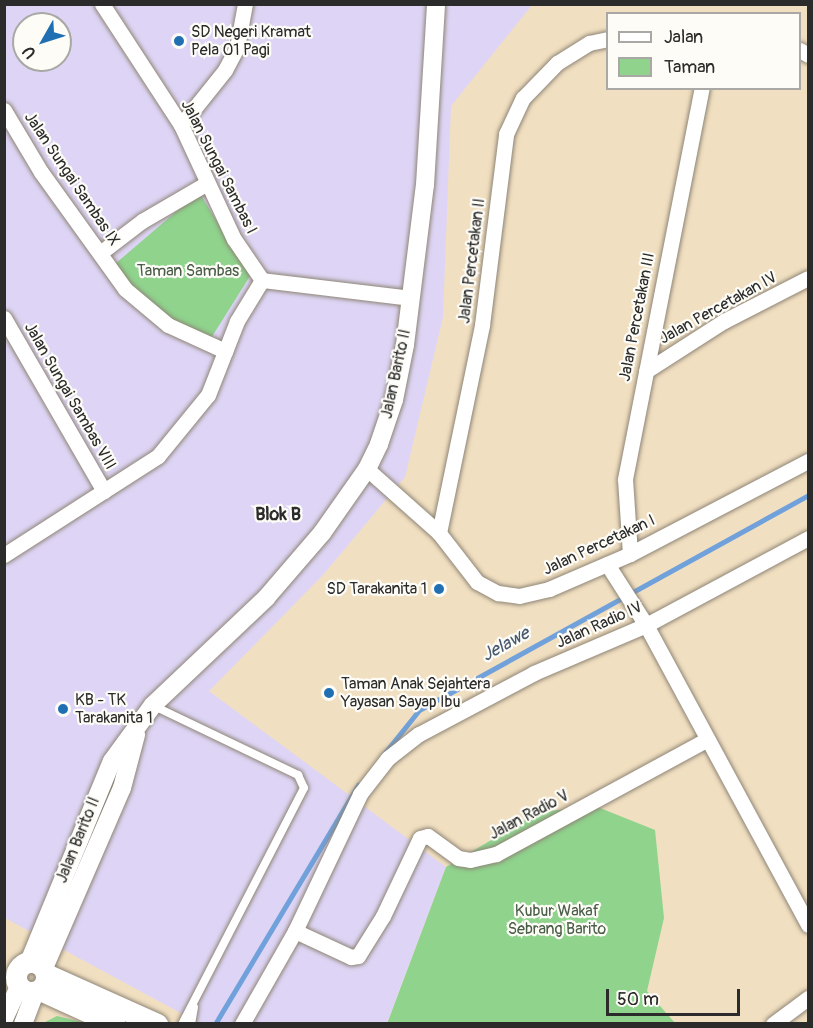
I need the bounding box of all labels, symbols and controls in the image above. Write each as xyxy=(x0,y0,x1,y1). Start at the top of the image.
north arrow xyxy=(12,12,72,72)
legend xyxy=(606,12,801,90)
place label: SD Negeri Kramat Pela 01 Pagi xyxy=(191,22,311,60)
text: Jalan xyxy=(664,26,703,49)
marker: SD Negeri Kramat Pela 01 Pagi xyxy=(172,34,186,48)
text: U xyxy=(18,42,41,62)
text: Taman xyxy=(664,56,715,79)
street label: Jalan Sungai Sambas I xyxy=(177,97,261,237)
street label: Jalan Sungai Sambas IX xyxy=(20,109,124,249)
street label: Jalan Percetakan II xyxy=(455,197,489,325)
street label: Jalan Percetakan III xyxy=(615,251,659,383)
park label: Taman Sambas xyxy=(137,261,239,281)
street label: Jalan Percetakan IV xyxy=(656,268,780,348)
street label: Jalan Sungai Sambas VIII xyxy=(20,319,120,473)
street label: Jalan Barito II xyxy=(377,328,415,420)
district label: Blok B xyxy=(255,504,301,526)
street label: Jalan Percetakan I xyxy=(540,511,658,579)
place label: SD Tarakanita 1 xyxy=(327,579,427,599)
marker: SD Tarakanita 1 xyxy=(432,582,446,596)
street label: Jalan Radio IV xyxy=(553,598,645,652)
water label: Jelawe xyxy=(478,623,534,667)
place label: Taman Anak Sejahtera Yayasan Sayap Ibu xyxy=(341,674,490,712)
marker: Taman Anak Sejahtera Yayasan Sayap Ibu xyxy=(322,686,336,700)
place label: KB - TK Tarakanita 1 xyxy=(75,690,153,728)
marker: KB - TK Tarakanita 1 xyxy=(56,702,70,716)
street label: Jalan Radio V xyxy=(486,786,572,844)
street label: Jalan Barito II xyxy=(52,794,104,886)
park label: Kubur Wakaf Sebrang Barito xyxy=(508,901,606,939)
scale bar xyxy=(609,977,742,1015)
text: 50 m xyxy=(617,988,659,1011)

